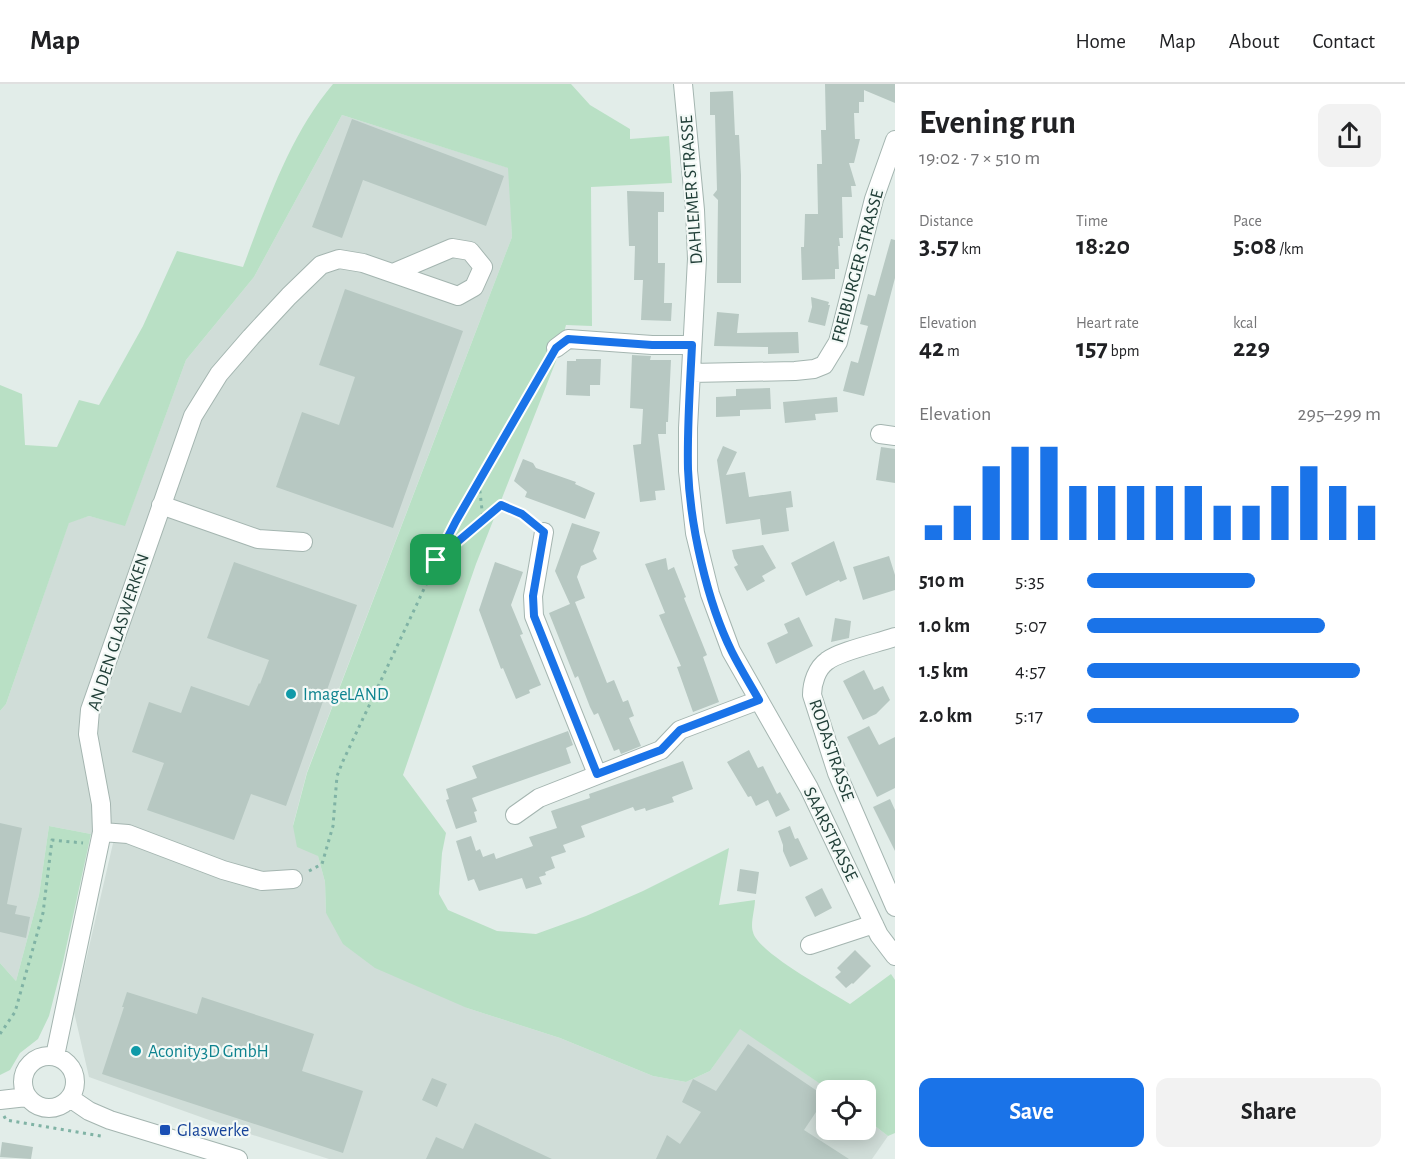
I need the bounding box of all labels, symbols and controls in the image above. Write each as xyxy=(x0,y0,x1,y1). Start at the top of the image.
text: Map xyxy=(30,27,80,55)
text: Home xyxy=(1075,31,1126,52)
text: Map xyxy=(1159,31,1196,52)
text: About xyxy=(1229,31,1279,52)
text: Contact xyxy=(1312,31,1375,52)
button: share xyxy=(1318,104,1381,167)
text: Evening run xyxy=(919,107,1076,140)
street label: DAHLEMER STRASSE xyxy=(678,115,706,265)
text: 19:02 · 7 × 510 m xyxy=(919,148,1040,168)
street label: FREIBURGER STRASSE xyxy=(829,188,887,345)
text: Distance xyxy=(919,213,973,229)
text: Time xyxy=(1076,213,1108,229)
text: Pace xyxy=(1233,213,1262,229)
text: 3.57 xyxy=(919,233,959,259)
text: 18:20 xyxy=(1076,233,1130,259)
text: 5:08 xyxy=(1233,233,1277,259)
text: km xyxy=(959,241,981,257)
text: /km xyxy=(1277,241,1304,257)
text: Elevation xyxy=(919,315,977,331)
text: Heart rate xyxy=(1076,315,1139,331)
text: kcal xyxy=(1233,315,1257,331)
text: 42 xyxy=(919,335,944,361)
text: 157 xyxy=(1076,335,1108,361)
text: 229 xyxy=(1233,335,1270,361)
text: m xyxy=(944,343,960,359)
text: bpm xyxy=(1108,343,1139,359)
text: Elevation xyxy=(919,404,991,424)
text: 295–299 m xyxy=(1297,404,1381,424)
pin xyxy=(410,534,461,585)
icon: arrive xyxy=(419,543,452,576)
street label: AN DEN GLASWERKEN xyxy=(85,552,153,713)
text: 510 m xyxy=(919,571,964,591)
text: 5:35 xyxy=(1015,571,1045,591)
text: 1.0 km xyxy=(919,616,970,636)
text: 5:07 xyxy=(1015,616,1047,636)
text: 1.5 km xyxy=(919,661,968,681)
text: 4:57 xyxy=(1015,661,1046,681)
place label: ImageLAND xyxy=(303,686,389,704)
marker: ImageLAND xyxy=(284,687,298,701)
street label: RODASTRASSE xyxy=(805,697,857,804)
text: 2.0 km xyxy=(919,706,972,726)
text: 5:17 xyxy=(1015,706,1043,726)
street label: SAARSTRASSE xyxy=(800,784,861,885)
place label: Aconity3D GmbH xyxy=(148,1043,269,1061)
marker: Aconity3D GmbH xyxy=(129,1044,143,1058)
button: Save xyxy=(919,1078,1144,1147)
button: Share xyxy=(1156,1078,1381,1147)
map controls xyxy=(816,1080,876,1140)
button: locate xyxy=(816,1080,876,1140)
place label: Glaswerke xyxy=(177,1122,249,1140)
marker: Glaswerke xyxy=(158,1123,172,1137)

